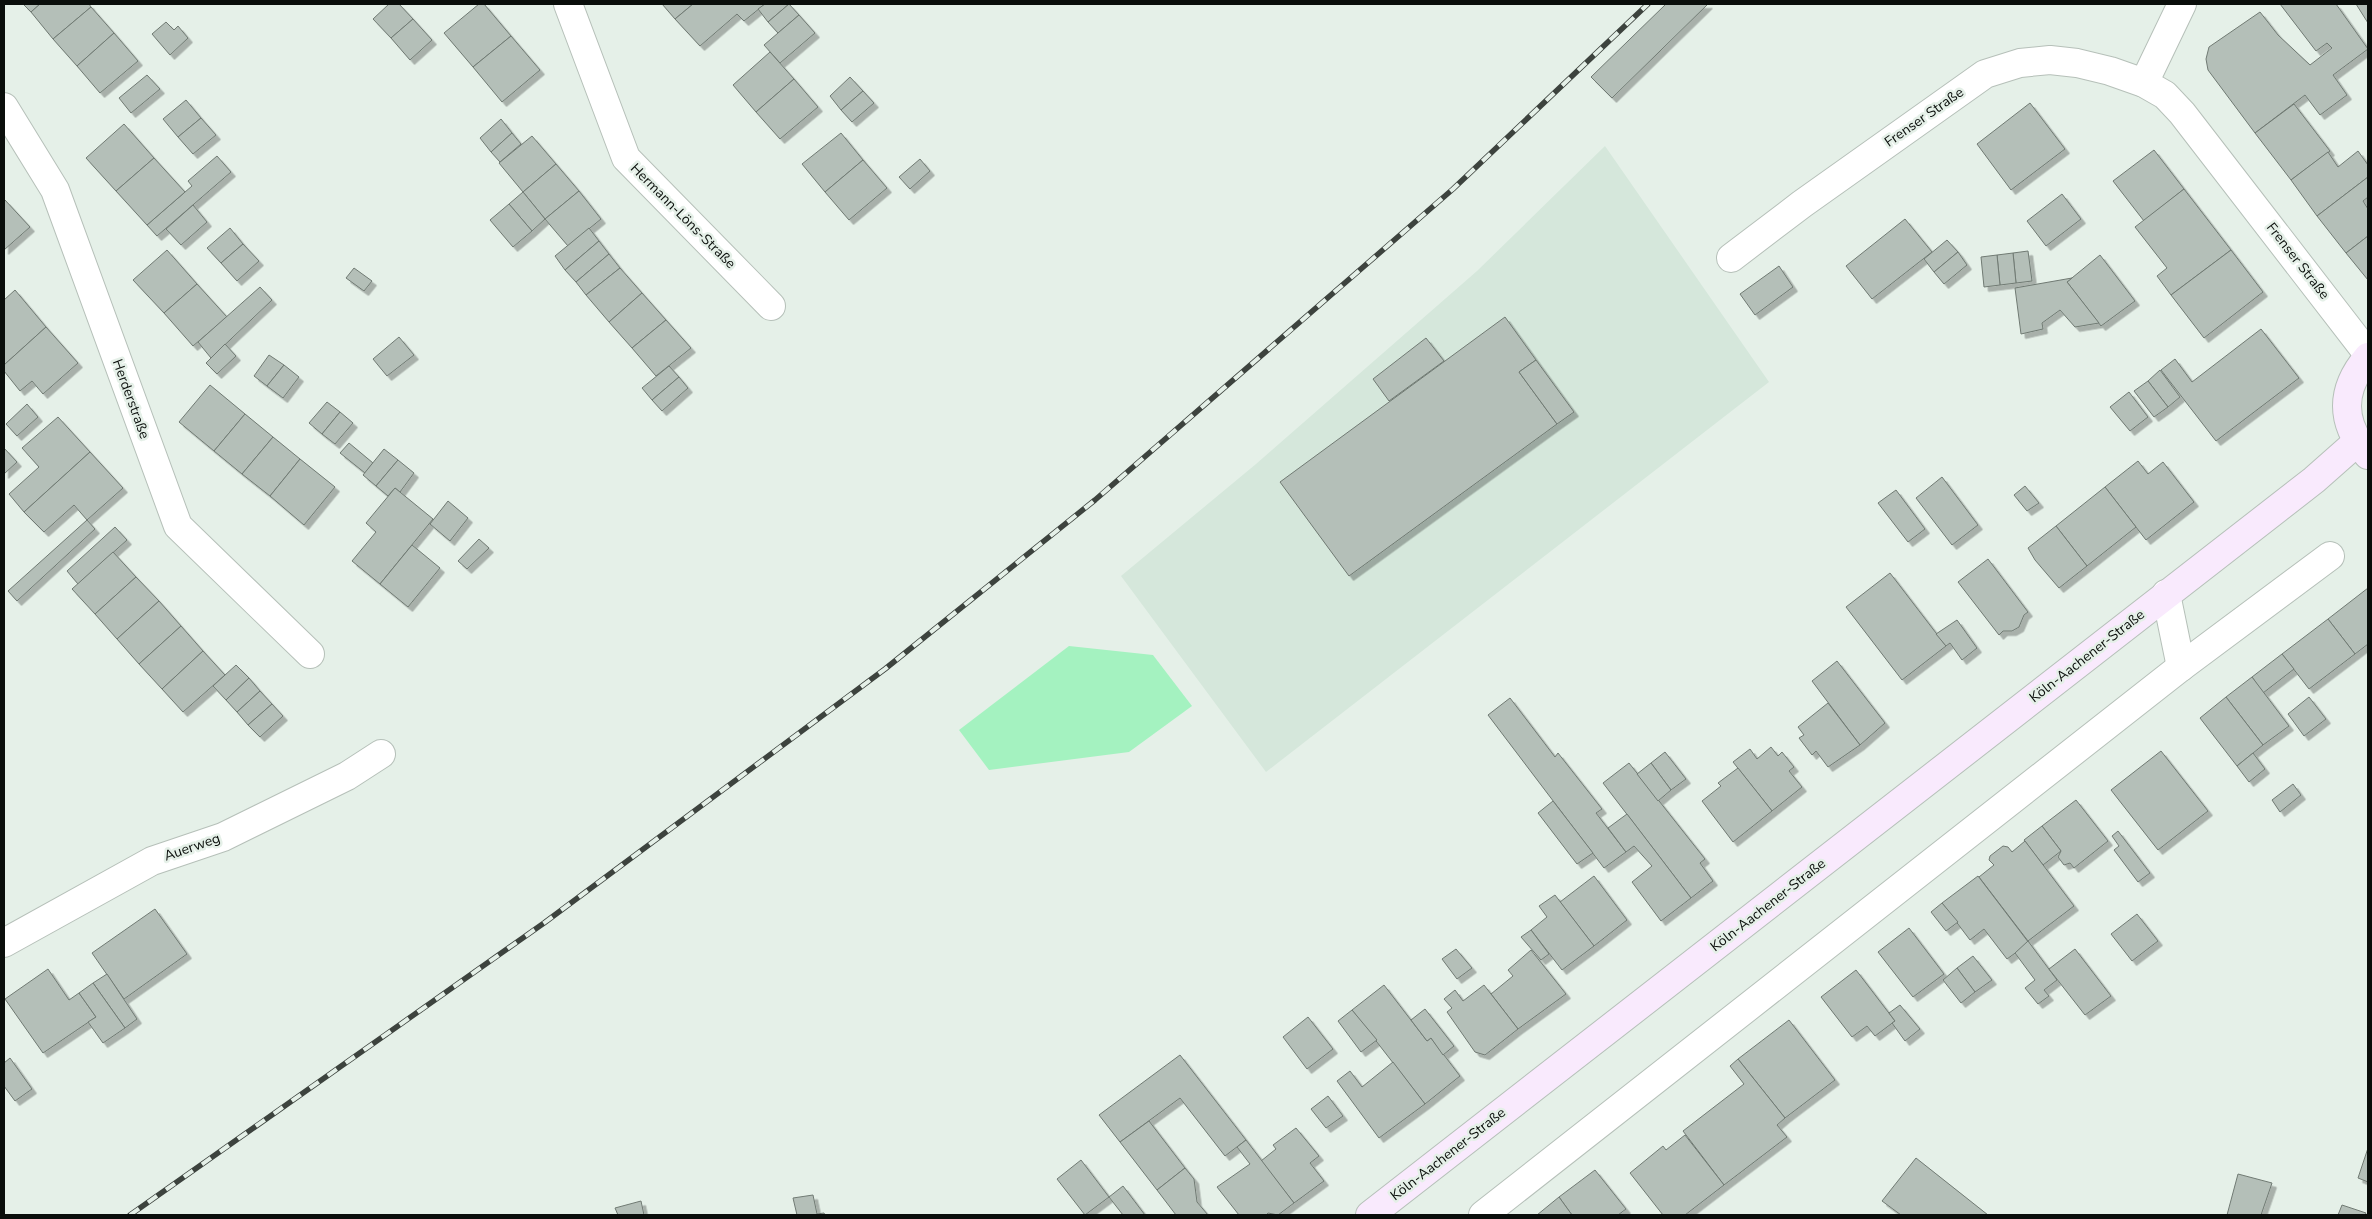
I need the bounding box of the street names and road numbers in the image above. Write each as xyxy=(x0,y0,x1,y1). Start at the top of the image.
street label: Frenser Straße xyxy=(1881,83,1967,151)
street label: Hermann-Löns-Straße xyxy=(626,159,740,273)
street label: Frenser Straße xyxy=(2262,219,2334,303)
street label: Herderstraße xyxy=(108,356,154,442)
street label: Köln-Aachener-Straße xyxy=(2025,605,2149,707)
street label: Auerweg xyxy=(161,829,223,865)
street label: Köln-Aachener-Straße xyxy=(1706,854,1830,956)
street label: Köln-Aachener-Straße xyxy=(1386,1103,1510,1205)

